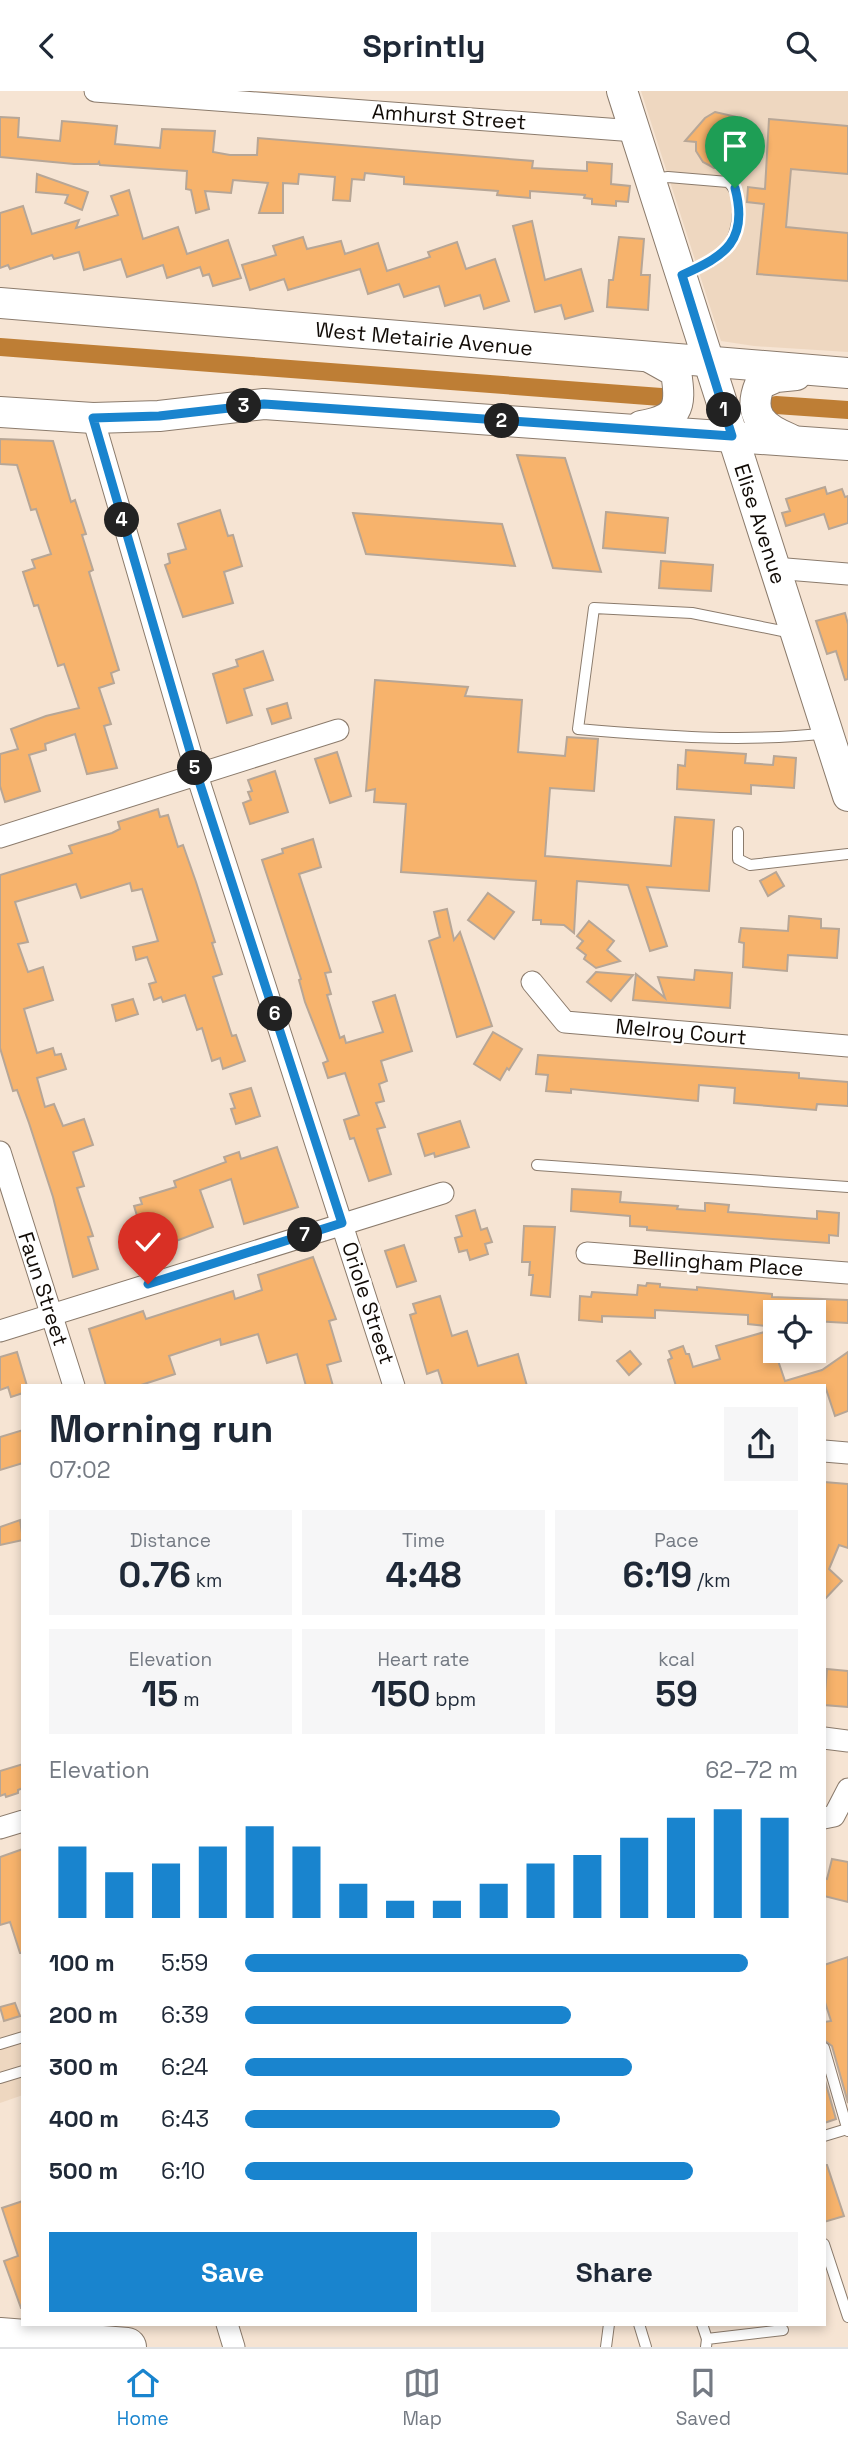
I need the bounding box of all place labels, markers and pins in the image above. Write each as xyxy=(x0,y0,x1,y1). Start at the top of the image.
pin xyxy=(705,116,765,188)
pin: 3 xyxy=(226,389,262,423)
pin: 1 xyxy=(706,393,742,427)
pin: 2 xyxy=(484,403,520,439)
pin: 4 xyxy=(104,503,140,537)
pin: 5 xyxy=(178,751,212,785)
pin: 6 xyxy=(258,997,292,1031)
pin xyxy=(118,1212,178,1284)
pin: 7 xyxy=(288,1217,322,1253)

